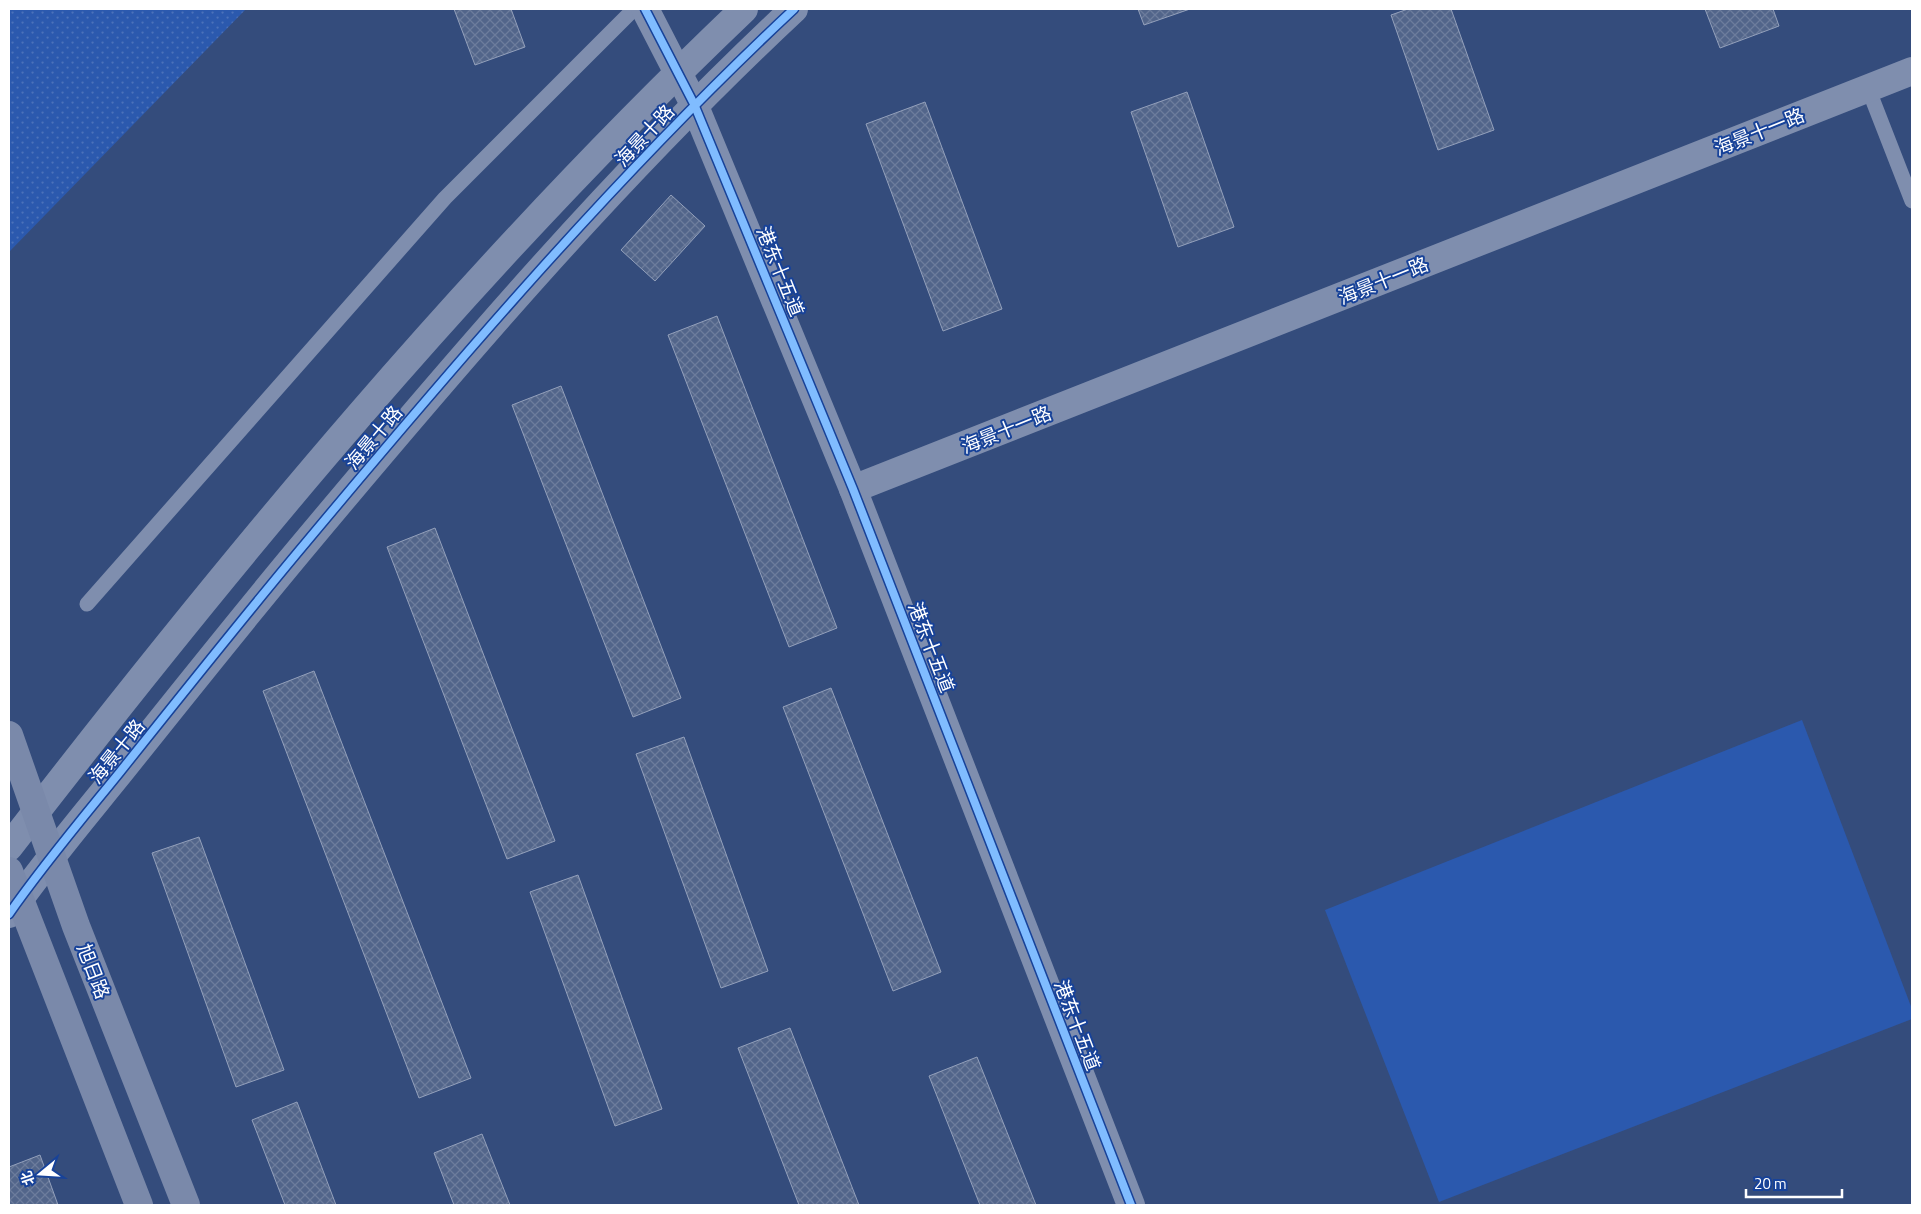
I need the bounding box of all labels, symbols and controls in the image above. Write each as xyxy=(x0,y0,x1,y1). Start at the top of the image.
street label: 海景十路 xyxy=(607,97,681,173)
street label: 海景十一路 xyxy=(1710,100,1808,162)
street label: 港东十五道 xyxy=(750,222,812,320)
street label: 海景十一路 xyxy=(1334,249,1432,311)
street label: 海景十一路 xyxy=(957,398,1055,460)
street label: 海景十路 xyxy=(337,399,409,475)
street label: 港东十五道 xyxy=(901,597,963,697)
street label: 海景十路 xyxy=(81,712,151,790)
street label: 旭日路 xyxy=(70,939,118,1003)
street label: 港东十五道 xyxy=(1047,975,1109,1075)
north arrow xyxy=(15,1149,65,1199)
scale bar xyxy=(1746,1166,1842,1198)
text: 北 xyxy=(15,1168,39,1188)
text: 20 m xyxy=(1754,1172,1787,1195)

